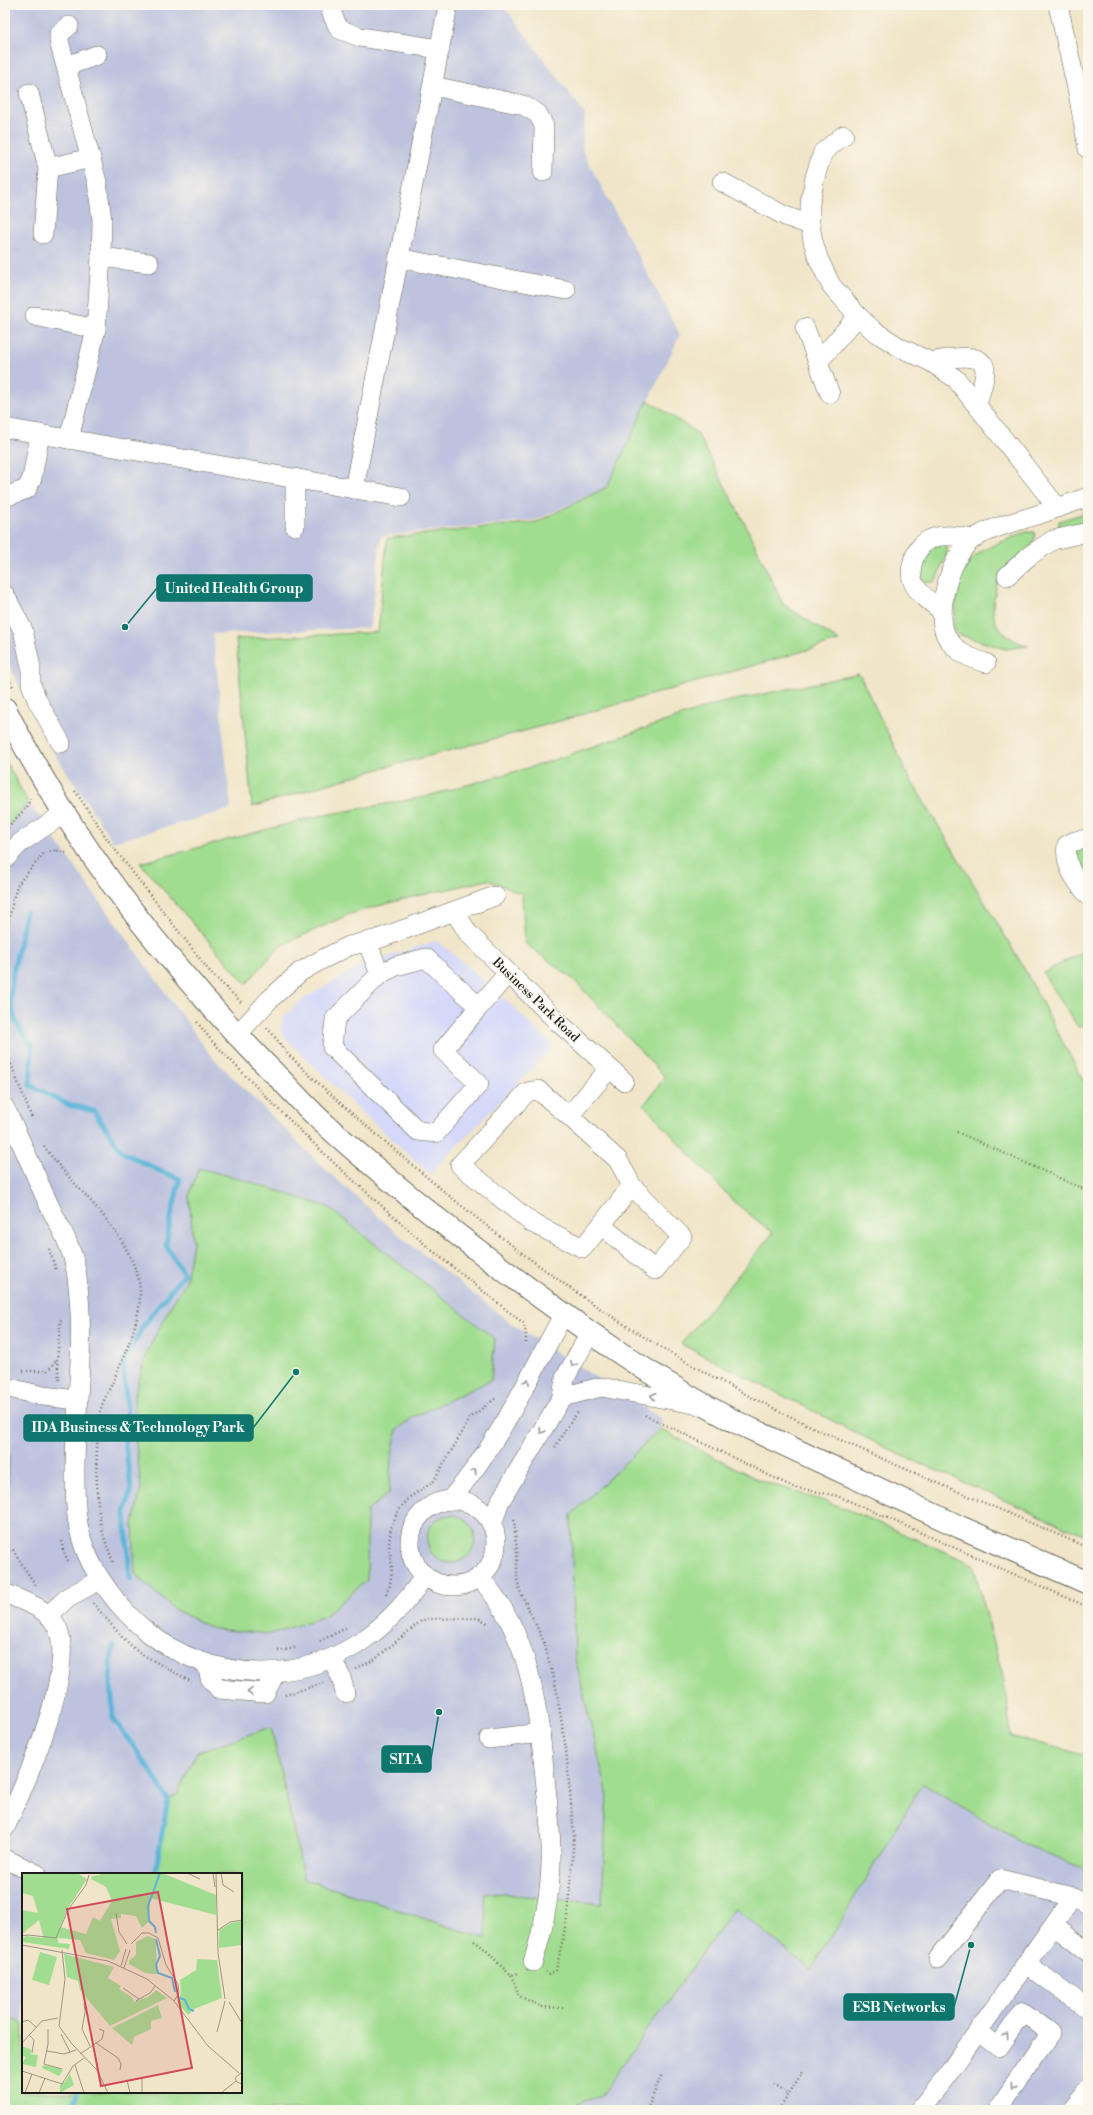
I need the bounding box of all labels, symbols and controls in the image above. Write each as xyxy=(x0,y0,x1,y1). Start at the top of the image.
callout: United Health Group xyxy=(157,575,312,601)
text: United Health Group xyxy=(165,580,303,598)
street label: Business Park Road xyxy=(488,954,583,1046)
one-way arrow xyxy=(570,1360,578,1367)
one-way arrow xyxy=(522,1379,529,1386)
one-way arrow xyxy=(649,1393,656,1401)
callout: IDA Business & Technology Park xyxy=(24,1415,253,1441)
text: IDA Business & Technology Park xyxy=(31,1419,245,1437)
one-way arrow xyxy=(539,1427,547,1434)
one-way arrow xyxy=(469,1469,476,1476)
one-way arrow xyxy=(247,1687,253,1696)
callout: SITA xyxy=(382,1746,431,1772)
text: SITA xyxy=(389,1751,423,1769)
inset map xyxy=(22,1873,242,2093)
callout: ESB Networks xyxy=(844,1994,954,2020)
text: ESB Networks xyxy=(852,1999,946,2017)
one-way arrow xyxy=(1001,2033,1008,2040)
one-way arrow xyxy=(1011,2082,1018,2089)

